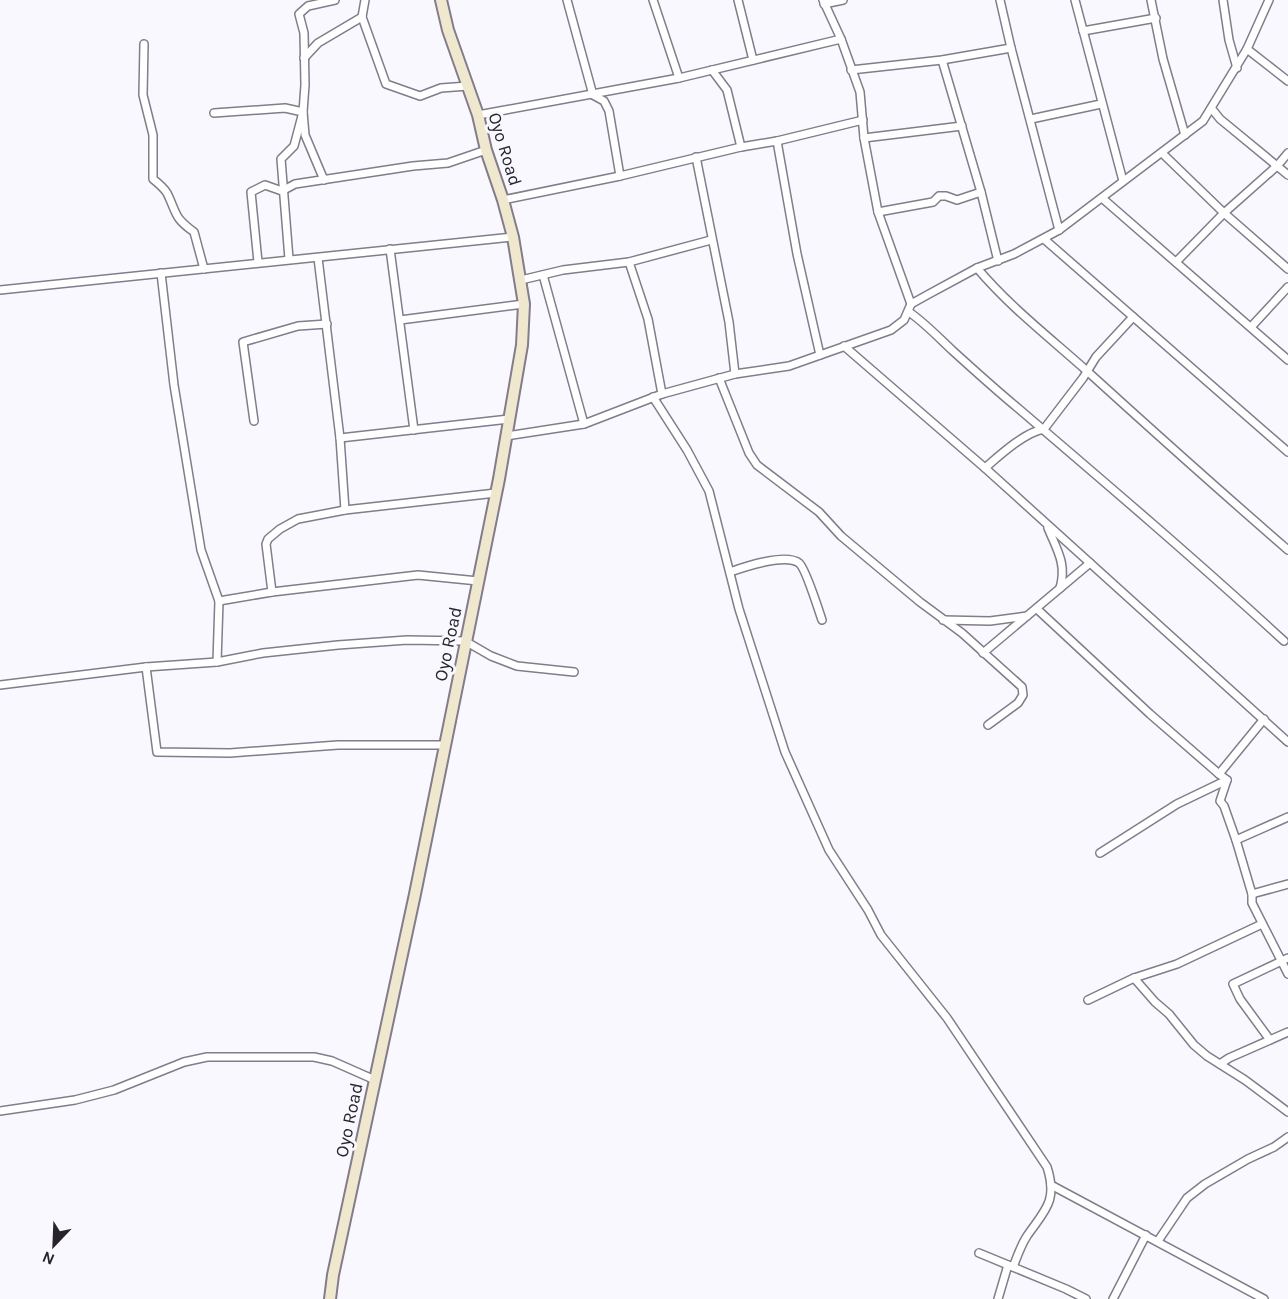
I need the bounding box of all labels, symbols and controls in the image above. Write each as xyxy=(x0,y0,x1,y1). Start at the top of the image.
street label: Oyo Road xyxy=(483,110,527,188)
street label: Oyo Road xyxy=(429,605,467,683)
street label: Oyo Road xyxy=(330,1081,368,1159)
north arrow xyxy=(24,1215,84,1275)
text: N xyxy=(39,1247,57,1269)

